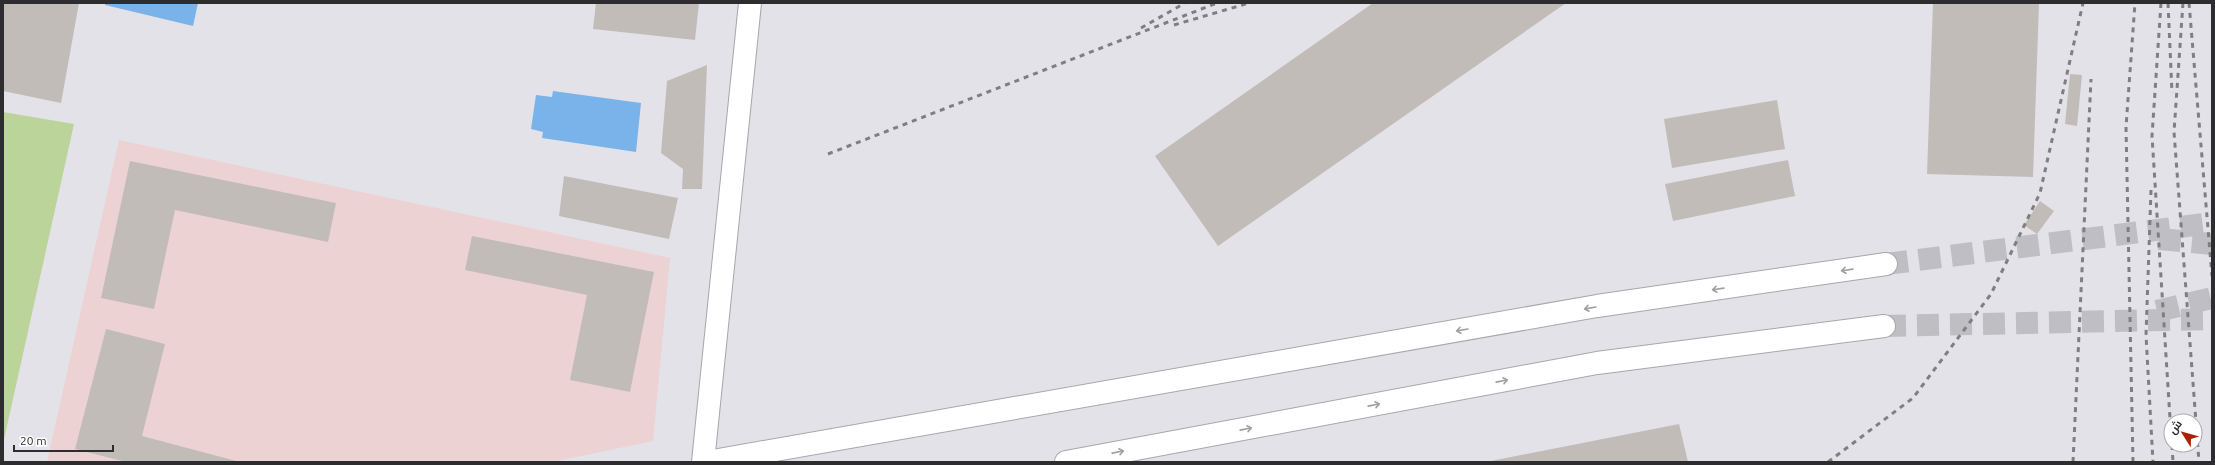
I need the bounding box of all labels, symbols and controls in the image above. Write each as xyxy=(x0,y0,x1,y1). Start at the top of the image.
one-way arrow xyxy=(1841,266,1854,274)
one-way arrow xyxy=(1712,285,1725,293)
one-way arrow xyxy=(1584,304,1597,312)
one-way arrow xyxy=(1456,326,1469,334)
one-way arrow xyxy=(1495,377,1508,385)
one-way arrow xyxy=(1367,400,1380,408)
north arrow xyxy=(2163,413,2203,453)
text: ش xyxy=(2166,418,2185,437)
one-way arrow xyxy=(1239,424,1252,432)
scale bar xyxy=(14,427,113,453)
text: 20 m xyxy=(20,434,47,447)
one-way arrow xyxy=(1111,448,1124,456)

